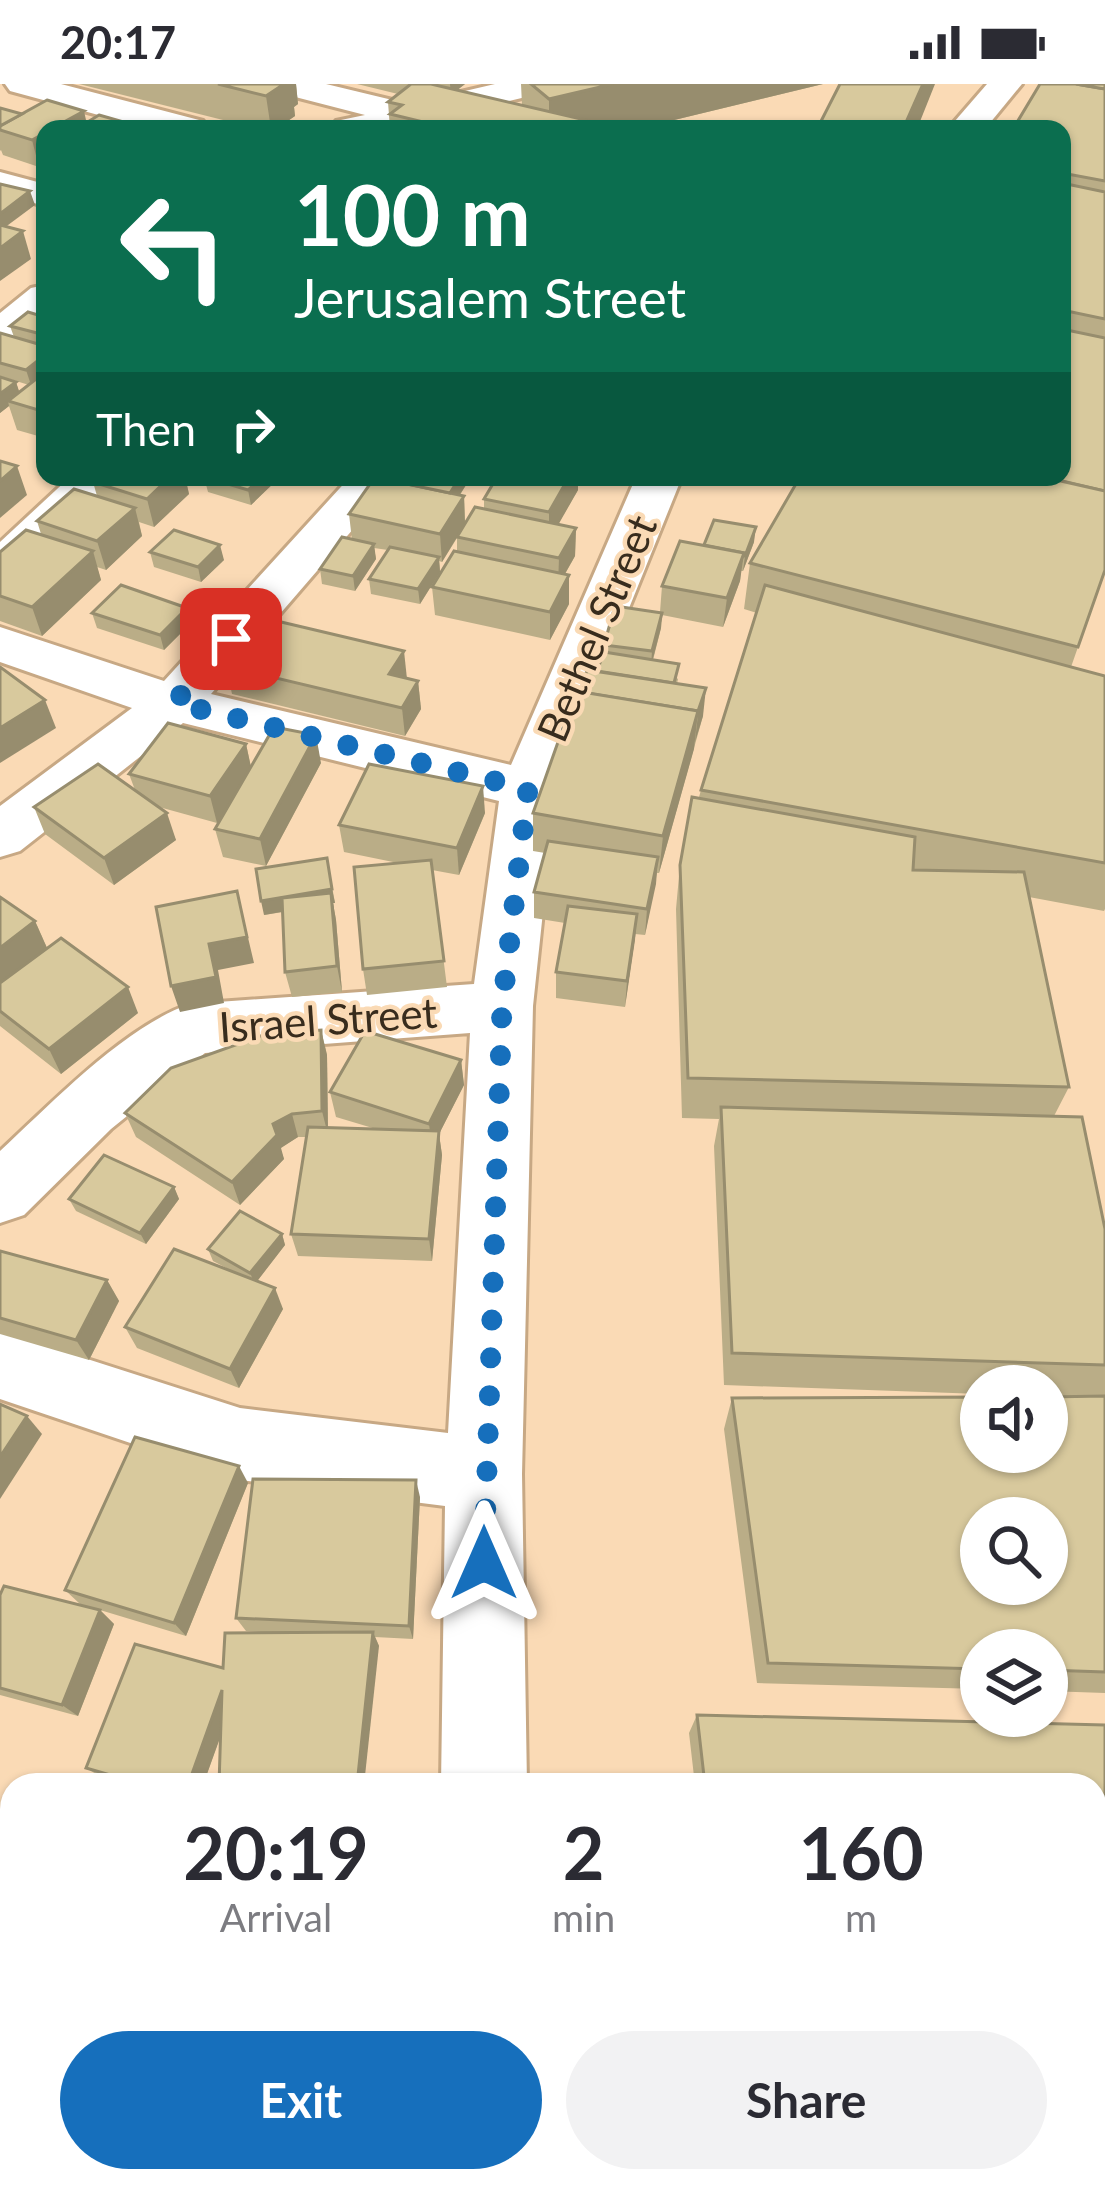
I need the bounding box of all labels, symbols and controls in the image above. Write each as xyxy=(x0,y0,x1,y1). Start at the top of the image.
text: 20:17 xyxy=(60,15,176,69)
text: 100 m xyxy=(294,163,531,264)
icon: left xyxy=(96,168,252,324)
text: Jerusalem Street xyxy=(294,265,686,330)
icon: right xyxy=(220,396,286,462)
text: Then xyxy=(96,402,196,456)
street label: Bethel Street xyxy=(526,507,666,749)
pin xyxy=(180,588,282,690)
icon: arrive xyxy=(198,606,264,672)
street label: Israel Street xyxy=(217,986,439,1052)
map controls xyxy=(960,1365,1068,1737)
button: sound xyxy=(960,1365,1068,1473)
button: search xyxy=(960,1497,1068,1605)
position arrow xyxy=(421,1500,547,1626)
button: layers xyxy=(960,1629,1068,1737)
text: 20:19 xyxy=(183,1809,369,1895)
text: 2 xyxy=(563,1809,605,1895)
text: 160 xyxy=(798,1809,924,1895)
text: Arrival xyxy=(220,1894,332,1940)
text: min xyxy=(552,1894,615,1940)
text: m xyxy=(845,1894,877,1940)
button: Exit xyxy=(60,2031,542,2169)
button: Share xyxy=(566,2031,1047,2169)

